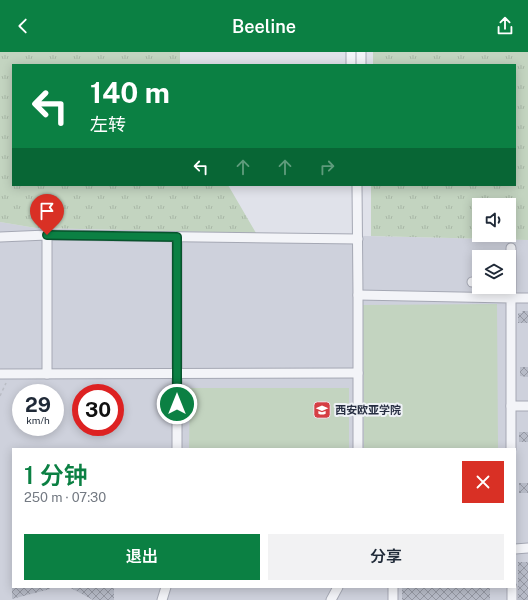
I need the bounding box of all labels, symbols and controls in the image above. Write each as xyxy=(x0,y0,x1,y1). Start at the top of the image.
icon: back xyxy=(12,15,34,37)
icon: share xyxy=(494,15,516,37)
text: Beeline xyxy=(232,16,296,37)
text: 140 m xyxy=(90,76,170,109)
icon: left xyxy=(24,80,76,132)
text: 左转 xyxy=(90,114,126,135)
icon: left xyxy=(190,156,212,178)
icon: ahead xyxy=(232,156,254,178)
icon: ahead xyxy=(274,156,296,178)
icon: right xyxy=(316,156,338,178)
pin xyxy=(30,194,64,235)
map controls xyxy=(472,198,516,294)
button: sound xyxy=(472,198,516,242)
icon: arrive xyxy=(36,200,58,222)
button: layers xyxy=(472,250,516,294)
position arrow xyxy=(156,383,198,425)
speed limit sign: 30 xyxy=(72,384,124,436)
text: 29 xyxy=(25,393,51,417)
school or university icon: 西安欧亚学院 xyxy=(312,400,332,420)
place label: 西安欧亚学院 xyxy=(335,404,401,416)
text: km/h xyxy=(26,414,50,426)
text: 1 分钟 xyxy=(24,461,88,489)
button: close xyxy=(462,461,504,503)
text: 250 m · 07:30 xyxy=(24,490,106,505)
button: 退出 xyxy=(24,534,260,580)
button: 分享 xyxy=(268,534,504,580)

